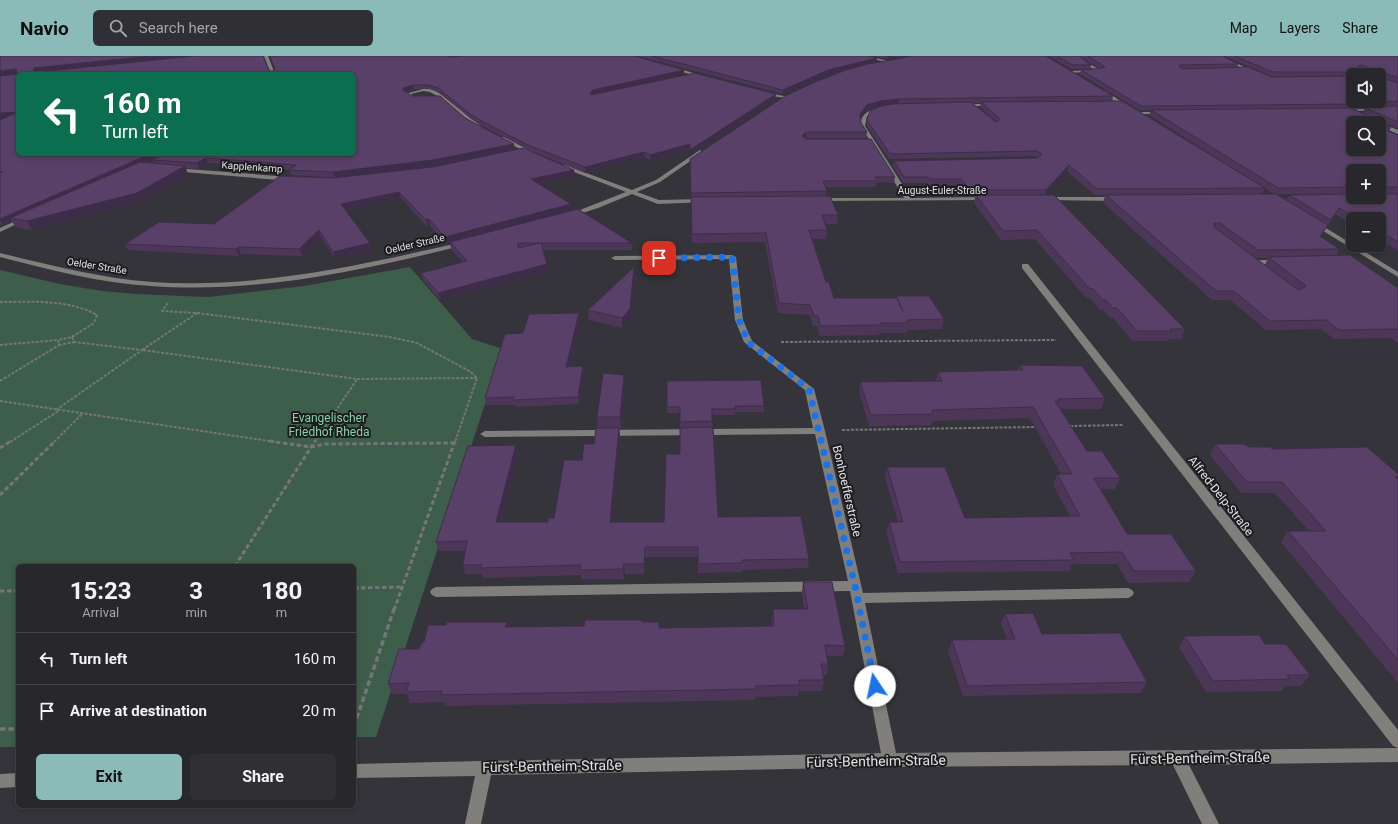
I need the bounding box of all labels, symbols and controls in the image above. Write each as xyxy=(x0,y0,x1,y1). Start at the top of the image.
search box xyxy=(93,10,373,46)
text: Navio xyxy=(20,17,69,40)
icon: search xyxy=(107,17,129,39)
text: Search here xyxy=(139,19,218,37)
text: Map xyxy=(1230,20,1257,36)
text: Layers xyxy=(1279,20,1320,36)
text: Share xyxy=(1342,20,1378,36)
map controls xyxy=(1346,68,1386,252)
button: sound xyxy=(1346,68,1386,108)
text: 160 m xyxy=(102,87,181,120)
icon: left xyxy=(36,88,88,140)
button: search xyxy=(1346,116,1386,156)
text: Turn left xyxy=(102,121,168,142)
street label: Kapplenkamp xyxy=(221,159,283,175)
button: + xyxy=(1346,164,1386,204)
street label: August-Euler-Straße xyxy=(898,185,986,196)
button: − xyxy=(1346,212,1386,252)
street label: Oelder Straße xyxy=(384,232,446,256)
pin xyxy=(642,241,676,275)
icon: arrive xyxy=(648,247,670,269)
street label: Oelder Straße xyxy=(66,256,128,276)
park label: Evangelischer Friedhof Rheda xyxy=(289,411,369,439)
street label: Bonhoefferstraße xyxy=(830,444,864,538)
street label: Alfred-Delp-Straße xyxy=(1185,453,1257,539)
text: 15:23 xyxy=(70,577,132,605)
text: 3 xyxy=(189,577,203,605)
text: 180 xyxy=(261,577,302,605)
text: Arrival xyxy=(82,605,119,620)
text: min xyxy=(185,605,207,620)
text: m xyxy=(276,605,287,620)
icon: left xyxy=(36,648,58,670)
text: Turn left xyxy=(70,650,127,668)
text: 160 m xyxy=(294,650,336,668)
position arrow xyxy=(854,665,896,707)
icon: arrive xyxy=(36,700,58,722)
text: Arrive at destination xyxy=(70,702,207,720)
text: 20 m xyxy=(302,702,336,720)
street label: Fürst-Bentheim-Straße xyxy=(1130,749,1270,767)
street label: Fürst-Bentheim-Straße xyxy=(806,752,946,770)
button: Exit xyxy=(36,754,182,800)
button: Share xyxy=(190,754,336,800)
street label: Fürst-Bentheim-Straße xyxy=(482,757,622,775)

